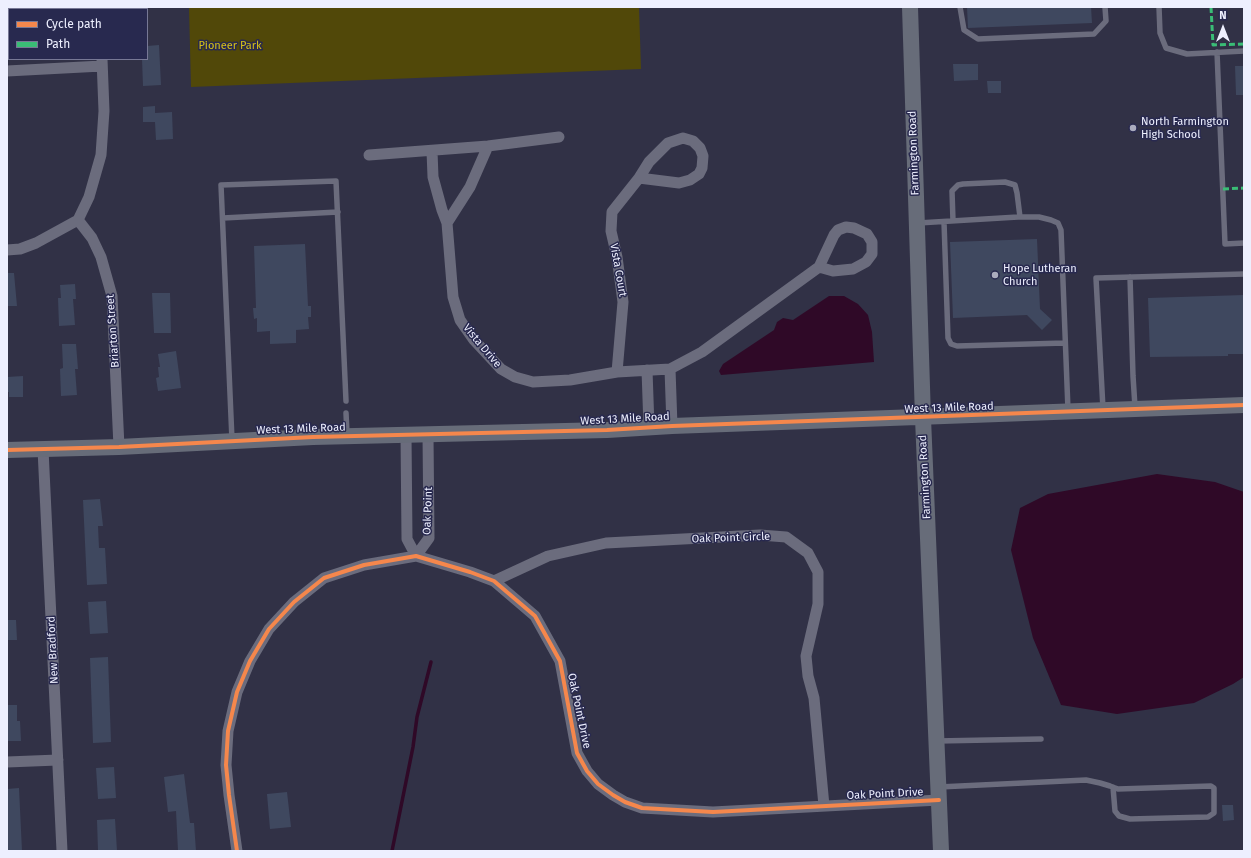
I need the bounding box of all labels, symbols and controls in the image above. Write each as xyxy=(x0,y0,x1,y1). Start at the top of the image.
legend xyxy=(8,8,148,60)
north arrow xyxy=(1203,8,1243,48)
text: N xyxy=(1219,9,1227,22)
text: Cycle path xyxy=(46,17,102,31)
text: Path xyxy=(46,37,70,51)
park label: Pioneer Park xyxy=(198,39,262,53)
street label: Farmington Road xyxy=(906,110,922,196)
place label: North Farmington High School xyxy=(1141,115,1229,141)
marker: North Farmington High School xyxy=(1128,123,1138,133)
street label: Vista Court xyxy=(607,242,629,298)
place label: Hope Lutheran Church xyxy=(1003,262,1077,288)
marker: Hope Lutheran Church xyxy=(990,270,1000,280)
street label: Briarton Street xyxy=(104,294,122,368)
street label: Vista Drive xyxy=(460,321,504,371)
street label: West 13 Mile Road xyxy=(904,400,994,416)
street label: West 13 Mile Road xyxy=(580,410,670,428)
street label: West 13 Mile Road xyxy=(256,421,346,437)
street label: Farmington Road xyxy=(916,434,934,520)
street label: Oak Point xyxy=(421,487,435,535)
street label: Oak Point Circle xyxy=(692,530,770,546)
street label: New Bradford xyxy=(45,616,61,684)
street label: Oak Point Drive xyxy=(565,672,593,750)
street label: Oak Point Drive xyxy=(846,785,924,803)

